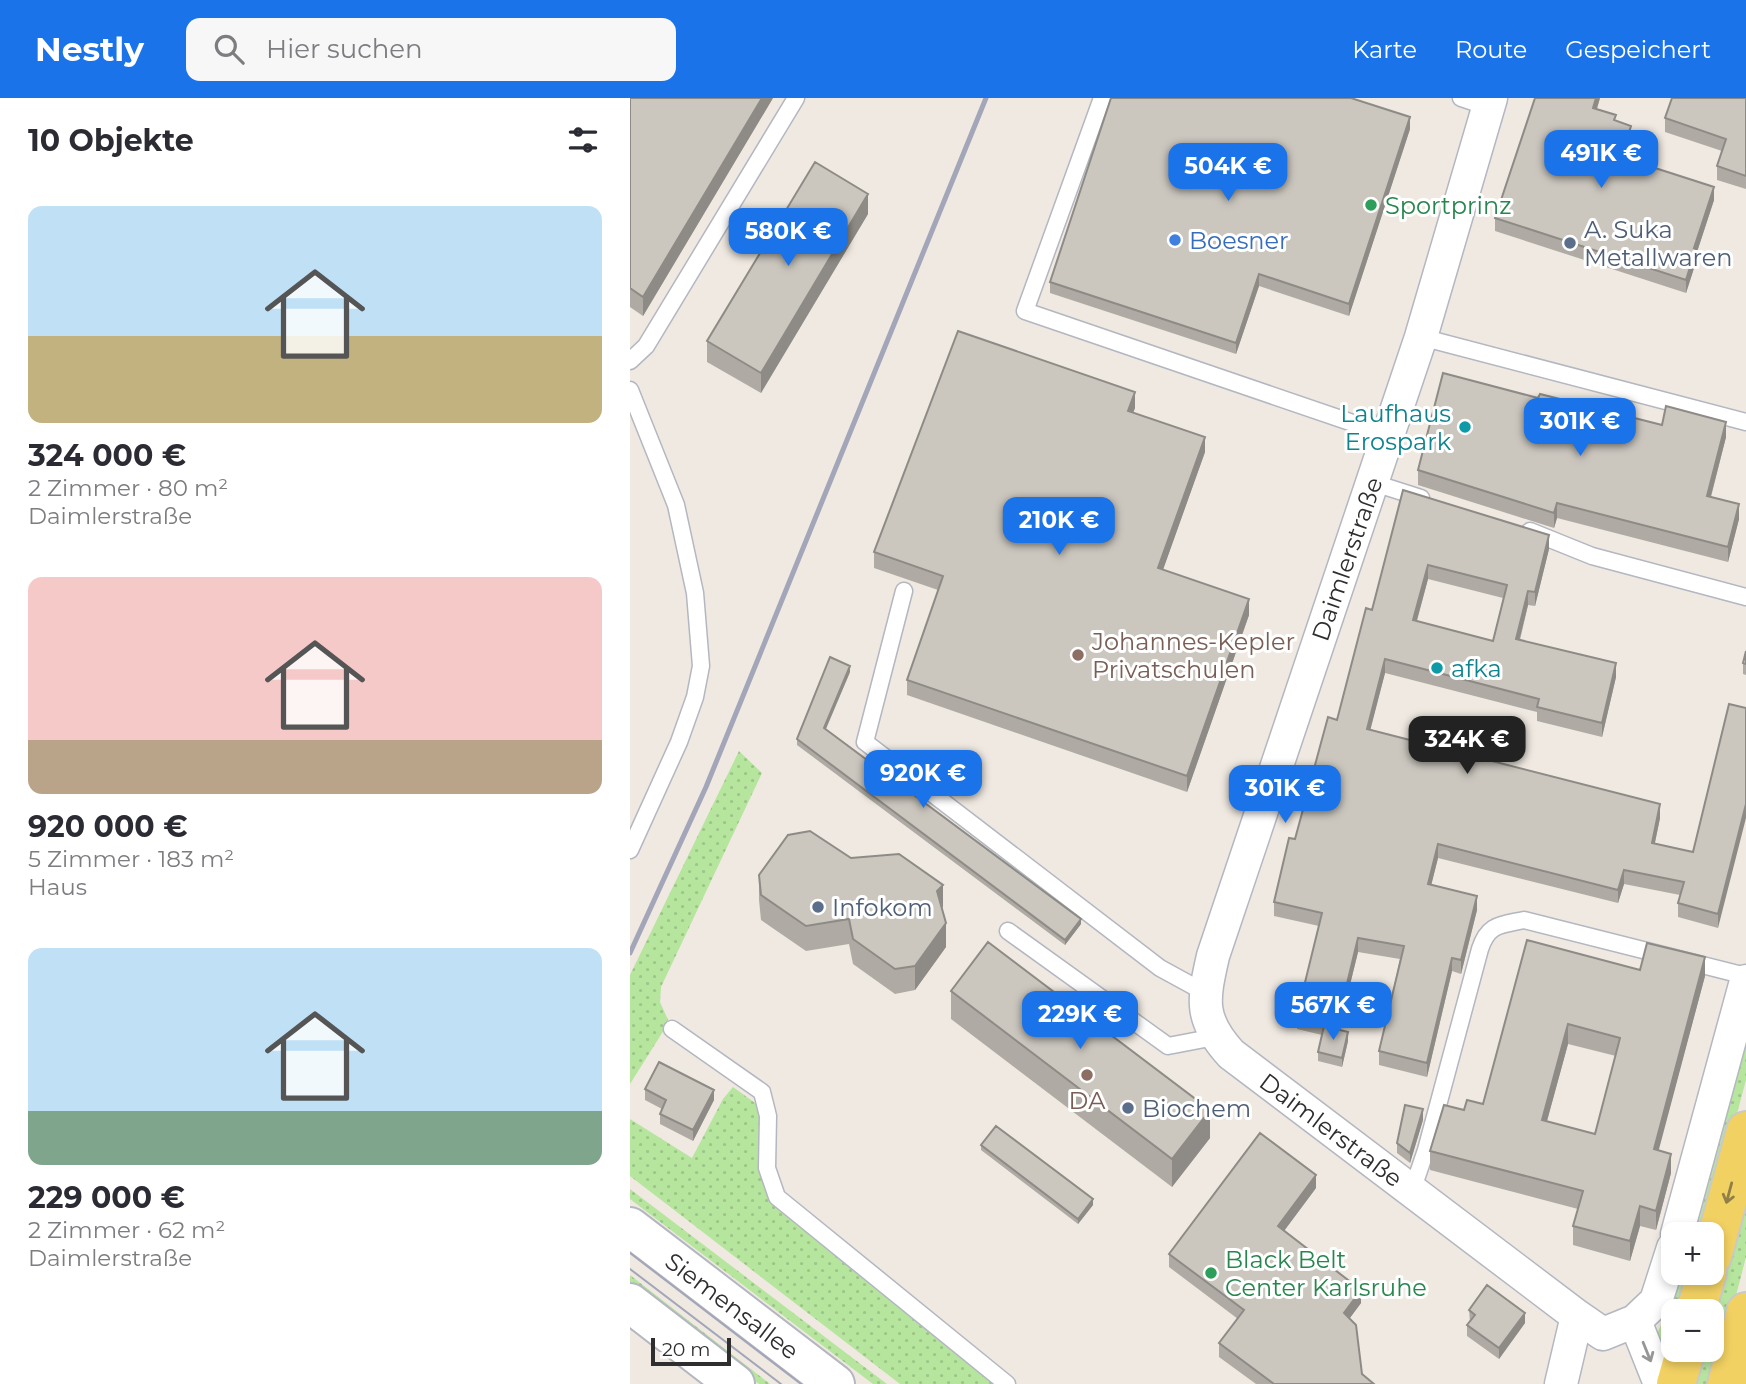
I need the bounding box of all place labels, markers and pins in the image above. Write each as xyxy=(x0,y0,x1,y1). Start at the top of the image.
pin: 491K € xyxy=(1544,130,1658,190)
pin: 504K € xyxy=(1171,144,1285,203)
place label: Sportprinz xyxy=(1385,191,1511,220)
marker: Sportprinz xyxy=(1363,197,1379,213)
pin: 580K € xyxy=(731,208,845,268)
place label: A. Suka Metallwaren xyxy=(1584,215,1733,272)
place label: Boesner xyxy=(1189,226,1289,255)
marker: Boesner xyxy=(1167,232,1183,248)
marker: A. Suka Metallwaren xyxy=(1562,235,1578,251)
pin: 301K € xyxy=(1523,398,1637,458)
place label: Laufhaus Erospark xyxy=(1340,399,1452,456)
marker: Laufhaus Erospark xyxy=(1457,419,1473,435)
pin: 210K € xyxy=(1002,498,1116,557)
place label: Johannes-Kepler Privatschulen xyxy=(1091,627,1295,684)
marker: Johannes-Kepler Privatschulen xyxy=(1070,647,1086,663)
place label: afka xyxy=(1451,654,1502,683)
marker: afka xyxy=(1429,660,1445,676)
pin: 324K € xyxy=(1410,716,1524,776)
pin: 920K € xyxy=(866,750,980,810)
pin: 301K € xyxy=(1228,766,1342,825)
place label: Infokom xyxy=(832,893,933,922)
marker: Infokom xyxy=(810,899,826,915)
pin: 567K € xyxy=(1276,982,1390,1042)
pin: 229K € xyxy=(1023,992,1137,1051)
marker: DA xyxy=(1079,1067,1095,1083)
place label: DA xyxy=(1069,1086,1106,1115)
place label: Biochem xyxy=(1142,1094,1251,1123)
marker: Biochem xyxy=(1120,1100,1136,1116)
place label: Black Belt Center Karlsruhe xyxy=(1225,1245,1427,1302)
marker: Black Belt Center Karlsruhe xyxy=(1203,1265,1219,1281)

